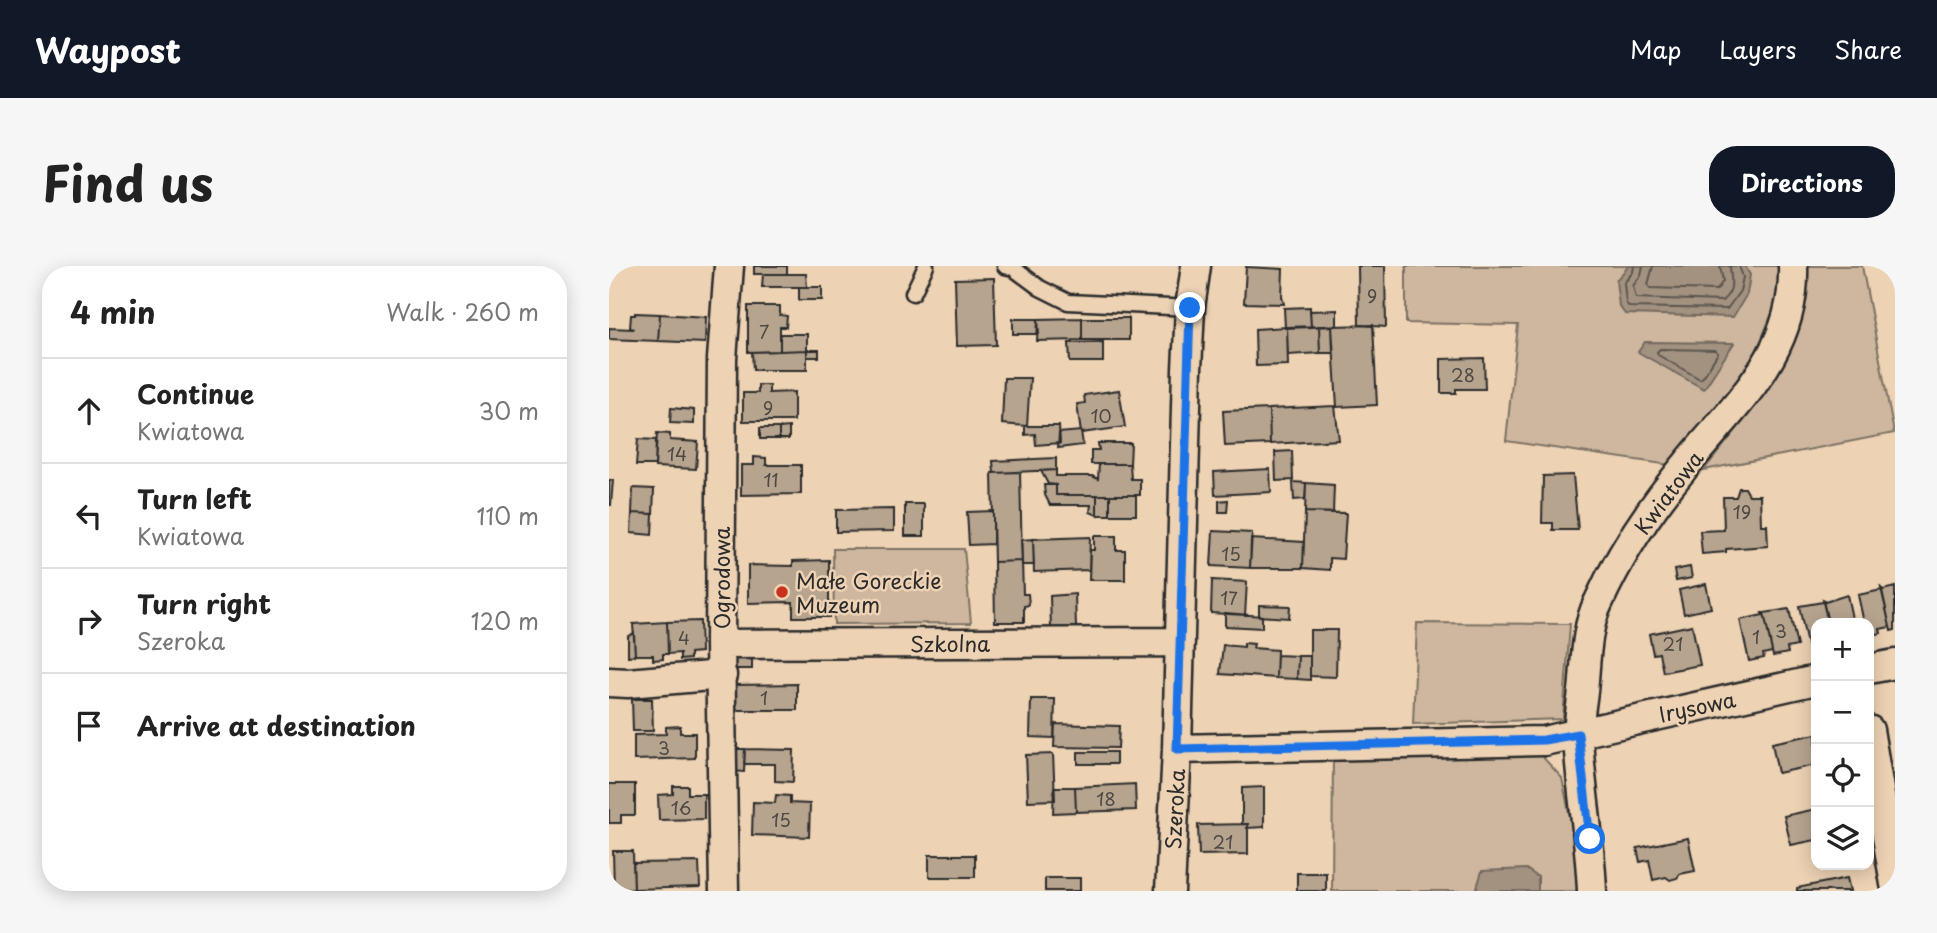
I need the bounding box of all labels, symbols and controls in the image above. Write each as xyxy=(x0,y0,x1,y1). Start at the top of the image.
text: Waypost xyxy=(35,24,181,74)
text: Map xyxy=(1630,31,1681,67)
text: Layers xyxy=(1719,31,1796,67)
text: Share xyxy=(1834,31,1902,67)
text: Find us xyxy=(42,145,213,219)
button: Directions xyxy=(1709,146,1895,218)
house number: 9 xyxy=(1367,282,1377,309)
text: 4 min xyxy=(70,289,156,334)
route end xyxy=(1174,292,1205,323)
text: Walk · 260 m xyxy=(386,294,539,329)
house number: 7 xyxy=(759,318,769,345)
house number: 28 xyxy=(1451,361,1475,388)
text: Continue xyxy=(137,374,254,413)
icon: ahead xyxy=(70,392,108,430)
text: 30 m xyxy=(478,393,539,428)
house number: 9 xyxy=(763,394,773,421)
house number: 10 xyxy=(1090,402,1112,429)
text: Kwiatowa xyxy=(137,413,244,448)
house number: 14 xyxy=(667,440,687,467)
street label: Kwiatowa xyxy=(1626,443,1710,541)
house number: 11 xyxy=(763,466,779,493)
text: Turn left xyxy=(137,479,252,518)
icon: left xyxy=(70,497,108,535)
text: 110 m xyxy=(477,498,539,533)
house number: 19 xyxy=(1733,498,1751,525)
text: Kwiatowa xyxy=(137,518,244,553)
street label: Ogrodowa xyxy=(705,527,737,629)
house number: 15 xyxy=(1221,540,1241,567)
place label: Małe Goreckie Muzeum xyxy=(796,564,942,620)
text: Turn right xyxy=(137,584,271,623)
marker: Małe Goreckie Muzeum xyxy=(774,584,790,600)
house number: 17 xyxy=(1220,584,1238,611)
icon: right xyxy=(70,602,108,640)
text: 120 m xyxy=(471,603,539,638)
house number: 3 xyxy=(1775,617,1787,644)
map controls xyxy=(1811,618,1874,870)
button: + xyxy=(1811,618,1874,681)
text: Szeroka xyxy=(137,623,225,658)
house number: 1 xyxy=(1752,623,1760,650)
house number: 4 xyxy=(678,624,690,651)
street label: Szkolna xyxy=(910,627,990,659)
house number: 21 xyxy=(1663,630,1683,657)
button: − xyxy=(1811,681,1874,744)
street label: Irysowa xyxy=(1656,682,1738,730)
house number: 1 xyxy=(760,684,768,711)
text: Arrive at destination xyxy=(137,706,416,745)
icon: arrive xyxy=(70,707,108,745)
house number: 3 xyxy=(658,734,670,761)
button: locate xyxy=(1811,744,1874,807)
street label: Szeroka xyxy=(1156,768,1192,850)
house number: 18 xyxy=(1096,785,1116,812)
house number: 16 xyxy=(671,794,691,821)
house number: 15 xyxy=(771,806,791,833)
button: layers xyxy=(1811,807,1874,870)
route start xyxy=(1574,823,1605,854)
house number: 21 xyxy=(1213,828,1233,855)

